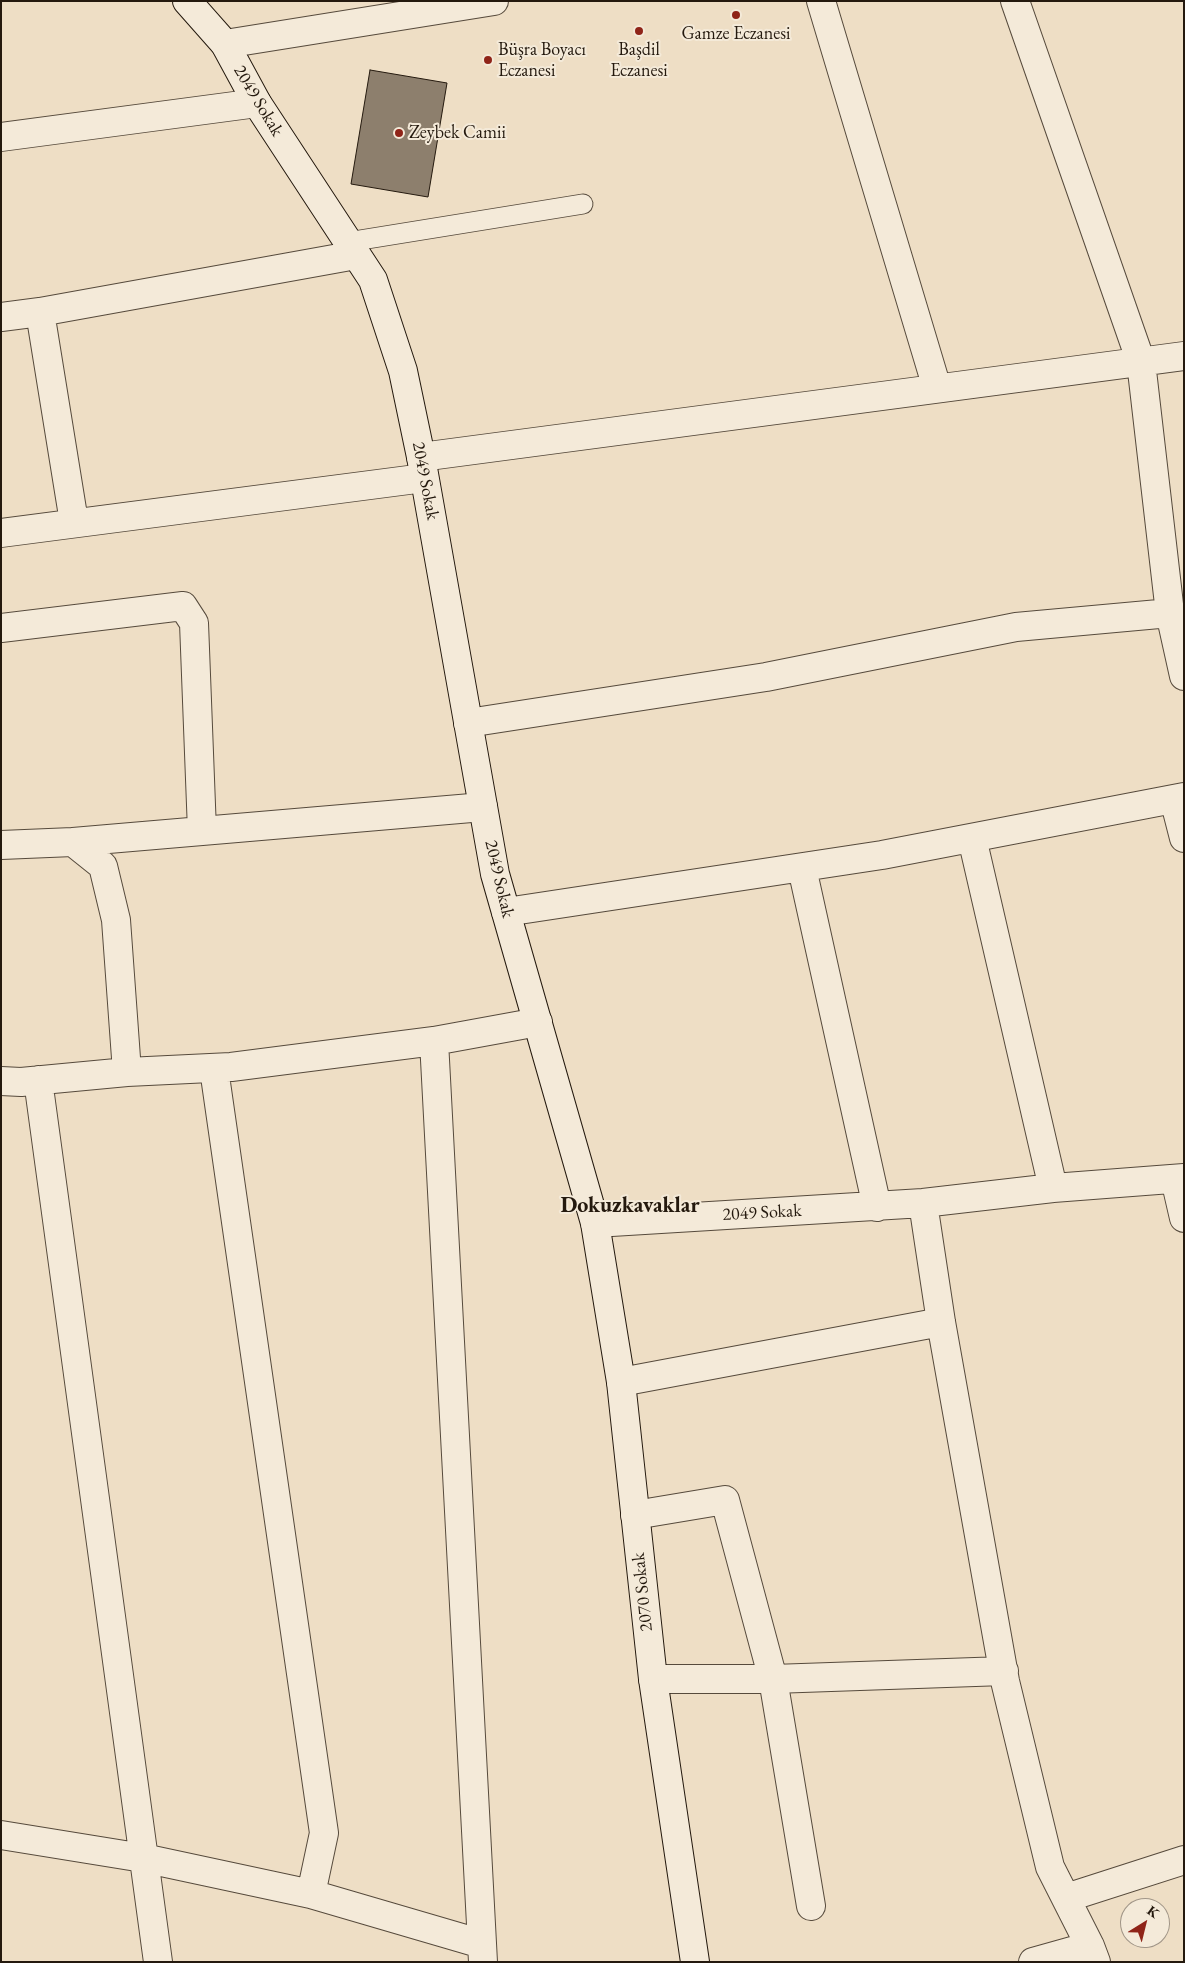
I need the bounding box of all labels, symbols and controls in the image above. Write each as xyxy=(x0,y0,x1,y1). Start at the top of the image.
marker: Gamze Eczanesi xyxy=(730,9,742,21)
place label: Gamze Eczanesi xyxy=(681,23,791,45)
marker: Başdil Eczanesi xyxy=(633,25,645,37)
place label: Büşra Boyacı Eczanesi xyxy=(498,39,586,82)
place label: Başdil Eczanesi xyxy=(610,39,668,82)
marker: Büşra Boyacı Eczanesi xyxy=(482,54,494,66)
street label: 2049 Sokak xyxy=(228,61,288,141)
place label: Zeybek Camii xyxy=(409,122,506,144)
marker: Zeybek Camii xyxy=(393,127,405,139)
street label: 2049 Sokak xyxy=(407,440,443,522)
street label: 2049 Sokak xyxy=(480,838,518,920)
district label: Dokuzkavaklar xyxy=(560,1193,700,1219)
street label: 2049 Sokak xyxy=(722,1200,802,1226)
street label: 2070 Sokak xyxy=(628,1551,658,1633)
north arrow xyxy=(1120,1898,1170,1948)
text: K xyxy=(1144,1901,1163,1922)

